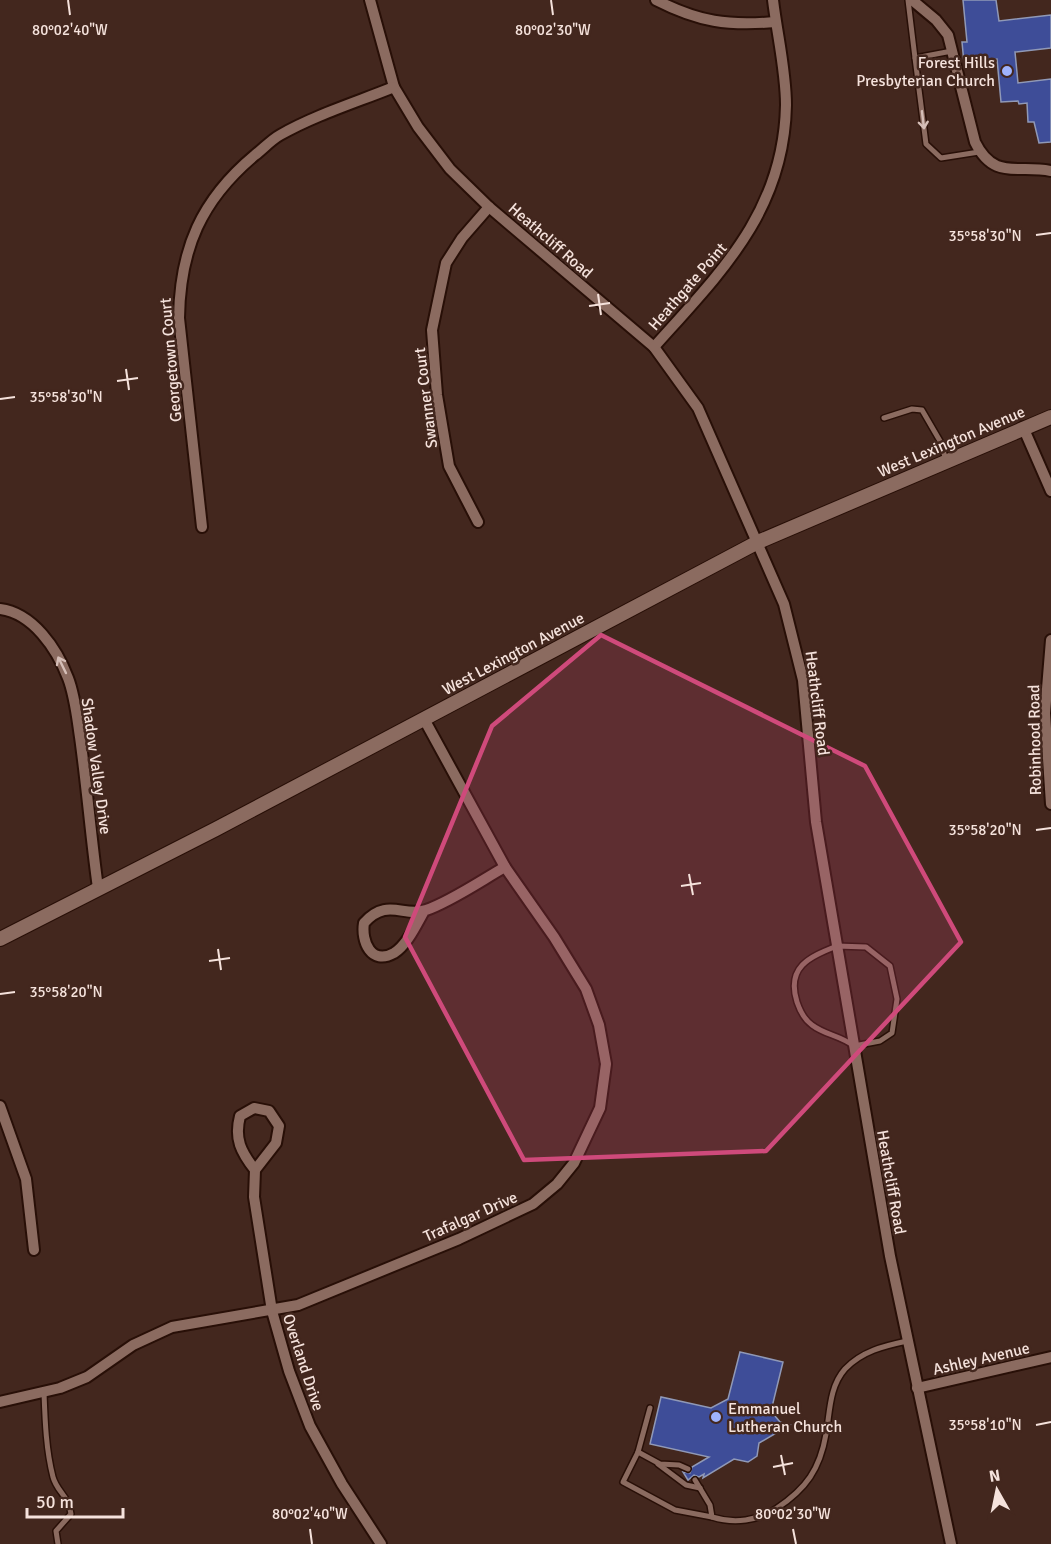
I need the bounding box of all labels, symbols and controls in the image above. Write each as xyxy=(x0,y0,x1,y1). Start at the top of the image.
text: 80°02'40"W xyxy=(32,21,108,39)
text: 80°02'30"W xyxy=(515,21,591,39)
place label: Forest Hills Presbyterian Church xyxy=(856,53,995,91)
marker: Forest Hills Presbyterian Church xyxy=(1000,64,1014,78)
one-way arrow xyxy=(917,109,928,129)
street label: Heathcliff Road xyxy=(504,199,597,283)
text: 35°58'30"N xyxy=(948,227,1022,245)
street label: Heathgate Point xyxy=(644,238,732,335)
street label: Georgetown Court xyxy=(156,297,186,423)
street label: Swanner Court xyxy=(410,346,442,449)
text: 35°58'30"N xyxy=(29,388,103,406)
street label: West Lexington Avenue xyxy=(875,402,1028,482)
street label: West Lexington Avenue xyxy=(439,608,588,700)
street label: Heathcliff Road xyxy=(801,650,833,757)
one-way arrow xyxy=(56,657,67,675)
street label: Robinhood Road xyxy=(1024,684,1046,796)
street label: Shadow Valley Drive xyxy=(77,697,115,836)
text: 35°58'20"N xyxy=(948,821,1022,839)
text: 35°58'20"N xyxy=(29,983,103,1001)
street label: Heathcliff Road xyxy=(872,1128,910,1236)
street label: Trafalgar Drive xyxy=(420,1187,521,1247)
street label: Overland Drive xyxy=(278,1311,328,1413)
street label: Ashley Avenue xyxy=(931,1338,1032,1380)
place label: Emmanuel Lutheran Church xyxy=(728,1399,842,1437)
marker: Emmanuel Lutheran Church xyxy=(709,1410,723,1424)
text: 35°58'10"N xyxy=(948,1416,1022,1434)
north arrow xyxy=(967,1460,1027,1520)
text: N xyxy=(988,1465,1002,1487)
scale bar xyxy=(27,1481,123,1519)
text: 50 m xyxy=(36,1491,74,1513)
text: 80°02'40"W xyxy=(272,1505,348,1523)
text: 80°02'30"W xyxy=(755,1505,831,1523)

